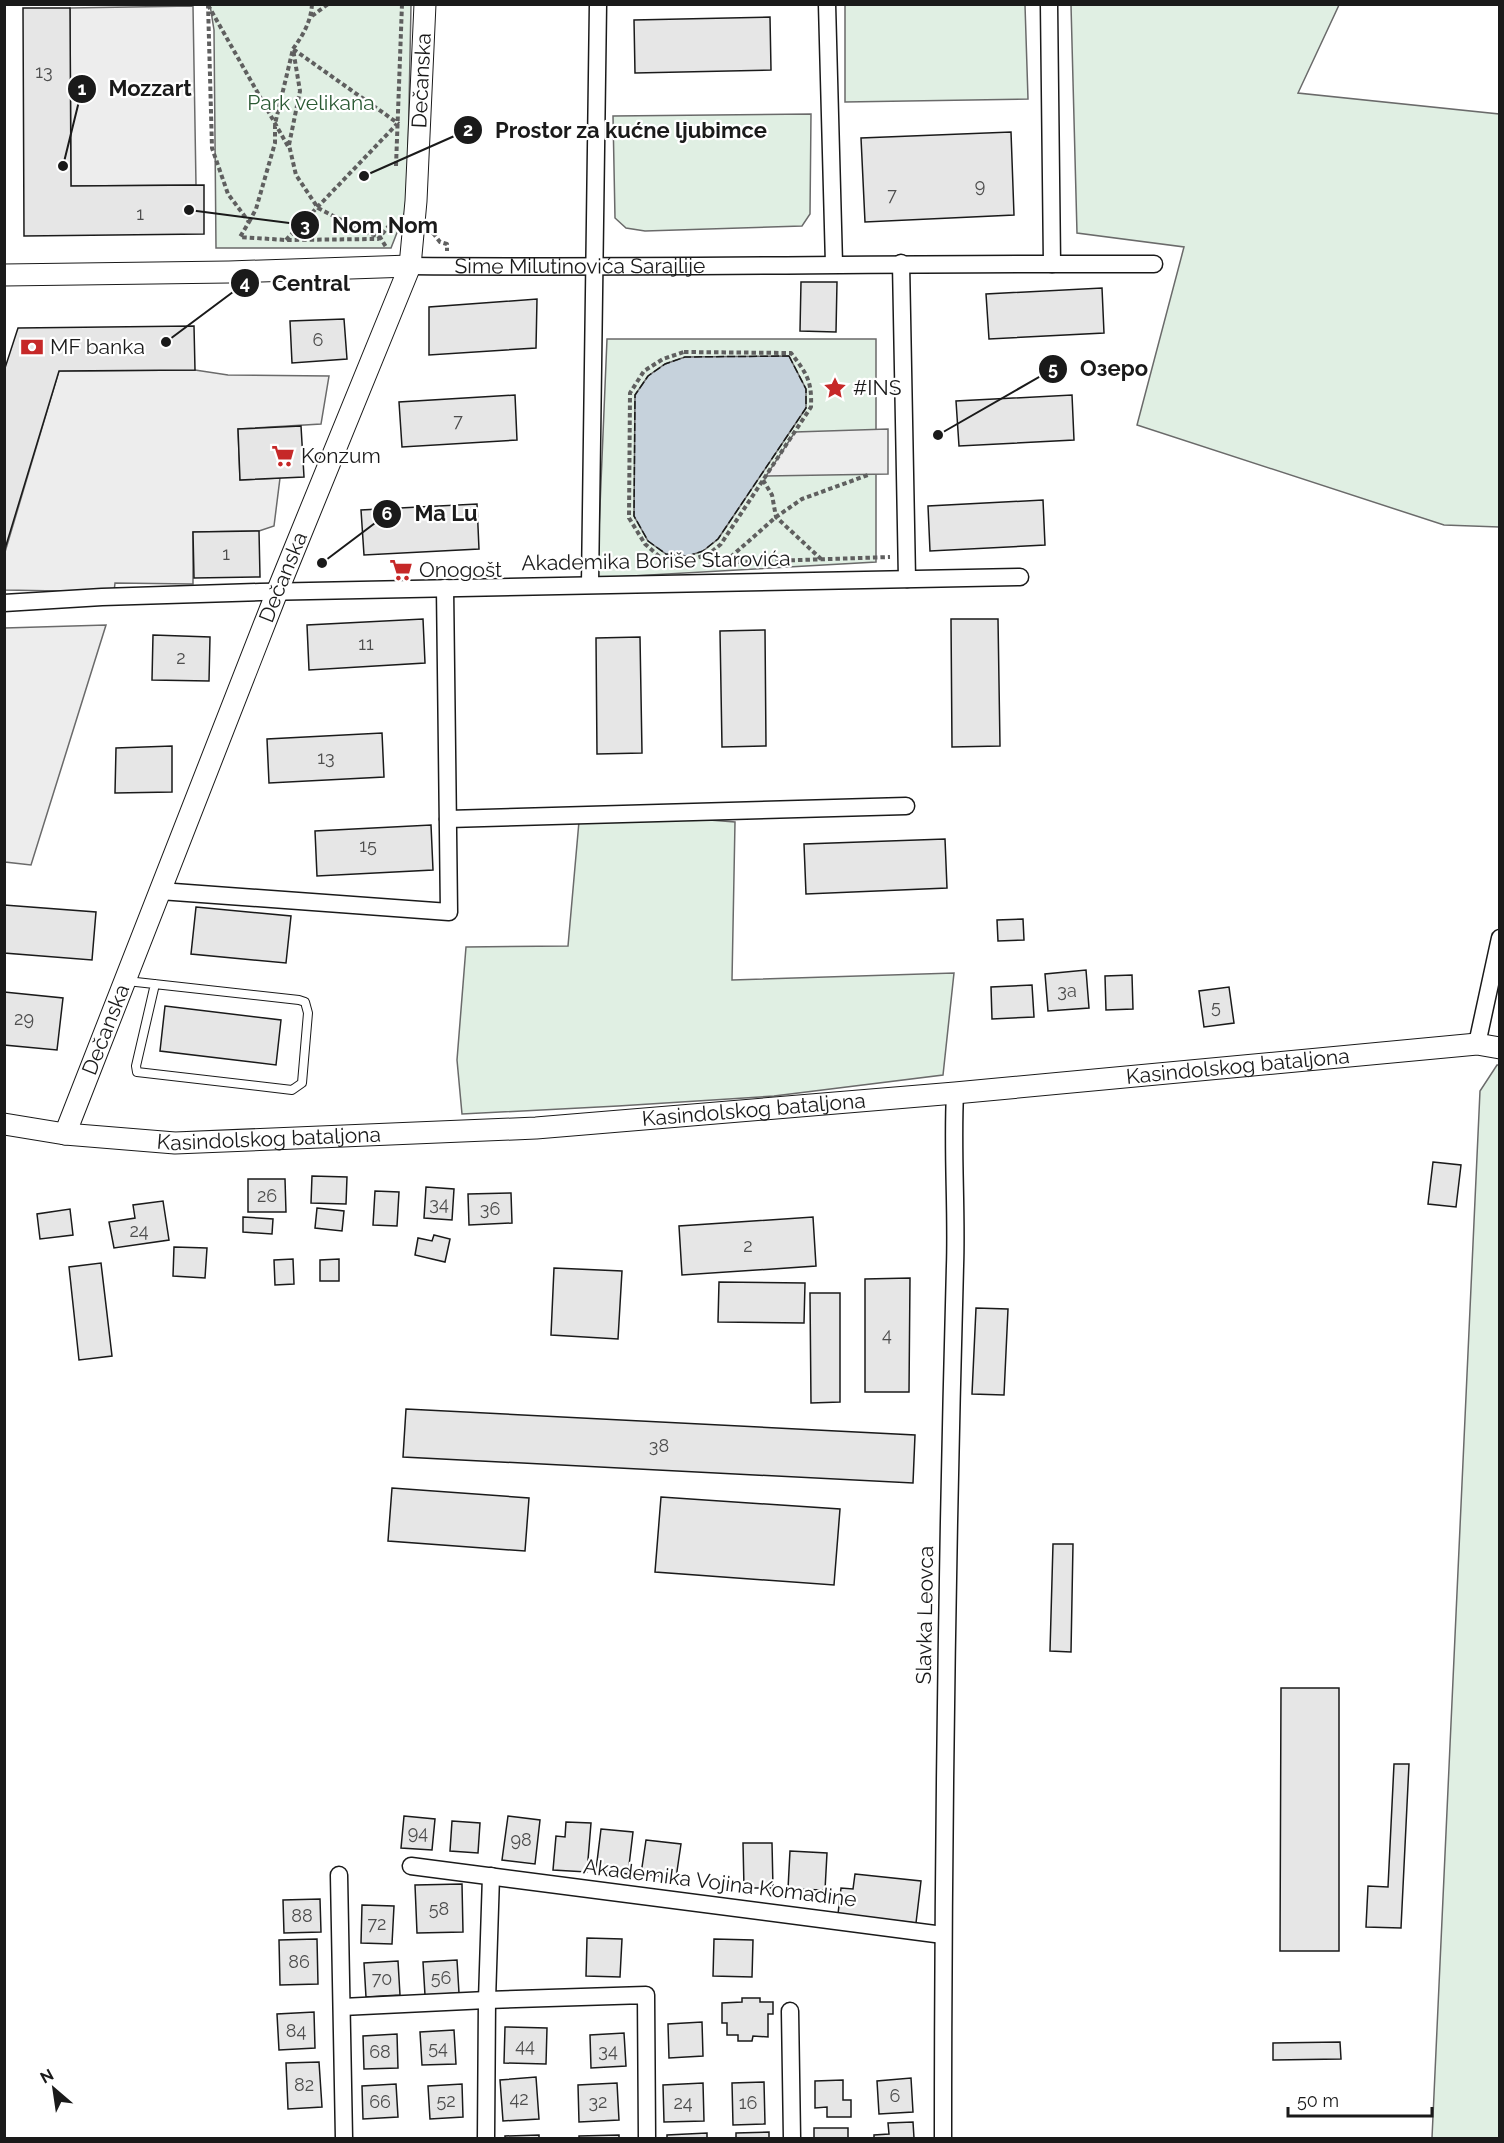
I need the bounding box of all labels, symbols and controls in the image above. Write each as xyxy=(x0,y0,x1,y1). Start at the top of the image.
street label: Dečanska xyxy=(406,32,436,129)
house number: 13 xyxy=(35,61,53,82)
callout: Mozzart xyxy=(67,69,204,109)
text: Mozzart xyxy=(108,75,192,101)
text: 1 xyxy=(78,78,87,99)
park label: Park velikana xyxy=(247,90,375,115)
callout: Prostor za kućne ljubimce xyxy=(453,110,779,150)
text: Prostor za kućne ljubimce xyxy=(495,117,767,143)
text: 2 xyxy=(463,119,473,140)
house number: 9 xyxy=(975,175,985,196)
house number: 7 xyxy=(887,184,897,205)
house number: 1 xyxy=(136,203,144,224)
callout: Nom Nom xyxy=(290,205,450,245)
text: Nom Nom xyxy=(332,212,438,238)
text: 3 xyxy=(300,215,310,236)
street label: Sime Milutinovića Sarajlije xyxy=(455,253,705,278)
callout: Central xyxy=(230,263,362,303)
text: Central xyxy=(272,270,351,296)
text: 4 xyxy=(240,272,250,293)
house number: 6 xyxy=(313,329,324,350)
bank icon: MF banka xyxy=(19,334,45,360)
place label: MF banka xyxy=(50,334,145,359)
callout: Озеро xyxy=(1038,349,1160,389)
text: Озеро xyxy=(1080,355,1148,381)
text: 5 xyxy=(1048,358,1058,379)
place icon: #INS xyxy=(822,375,848,401)
place label: #INS xyxy=(853,375,902,400)
house number: 7 xyxy=(453,410,463,431)
supermarket icon: Konzum xyxy=(270,443,296,469)
place label: Konzum xyxy=(301,443,381,468)
callout: Ma Lu xyxy=(372,494,490,534)
text: Ma Lu xyxy=(414,500,478,526)
text: 6 xyxy=(382,503,393,524)
street label: Dečanska xyxy=(253,528,312,626)
house number: 1 xyxy=(222,543,230,564)
street label: Akademika Boriše Starovića xyxy=(521,546,791,575)
supermarket icon: Onogošt xyxy=(388,557,414,583)
place label: Onogošt xyxy=(419,557,502,582)
house number: 11 xyxy=(358,633,374,654)
house number: 2 xyxy=(176,647,186,668)
house number: 13 xyxy=(317,747,335,768)
house number: 15 xyxy=(359,835,377,856)
house number: 3a xyxy=(1057,980,1077,1001)
street label: Dečanska xyxy=(76,981,134,1078)
house number: 5 xyxy=(1211,996,1221,1017)
house number: 29 xyxy=(14,1008,34,1029)
street label: Kasindolskog bataljona xyxy=(1125,1043,1351,1089)
street label: Kasindolskog bataljona xyxy=(641,1088,867,1131)
street label: Kasindolskog bataljona xyxy=(156,1121,381,1155)
house number: 26 xyxy=(257,1185,277,1206)
house number: 34 xyxy=(429,1193,449,1214)
house number: 36 xyxy=(480,1198,500,1219)
house number: 24 xyxy=(129,1220,149,1241)
house number: 2 xyxy=(743,1235,753,1256)
house number: 4 xyxy=(882,1324,892,1345)
house number: 38 xyxy=(649,1435,669,1456)
street label: Slavka Leovca xyxy=(911,1545,938,1685)
house number: 94 xyxy=(408,1822,428,1843)
house number: 98 xyxy=(510,1829,532,1850)
street label: Akademika Vojina Komadine xyxy=(582,1853,858,1912)
house number: 58 xyxy=(429,1898,449,1919)
house number: 88 xyxy=(291,1905,313,1926)
house number: 72 xyxy=(367,1913,387,1934)
house number: 86 xyxy=(288,1951,310,1972)
house number: 56 xyxy=(431,1967,451,1988)
house number: 70 xyxy=(372,1968,392,1989)
house number: 84 xyxy=(286,2020,306,2041)
house number: 44 xyxy=(515,2035,535,2056)
house number: 54 xyxy=(428,2037,448,2058)
house number: 34 xyxy=(598,2040,618,2061)
house number: 68 xyxy=(369,2041,391,2062)
north arrow xyxy=(24,2059,84,2119)
text: N xyxy=(37,2065,57,2088)
house number: 82 xyxy=(294,2074,314,2095)
scale bar xyxy=(1288,2080,1432,2118)
house number: 6 xyxy=(890,2085,901,2106)
house number: 42 xyxy=(509,2088,529,2109)
house number: 52 xyxy=(436,2090,456,2111)
text: 50 m xyxy=(1297,2090,1339,2111)
house number: 66 xyxy=(369,2091,391,2112)
house number: 32 xyxy=(589,2091,608,2112)
house number: 24 xyxy=(673,2092,693,2113)
house number: 16 xyxy=(739,2092,757,2113)

